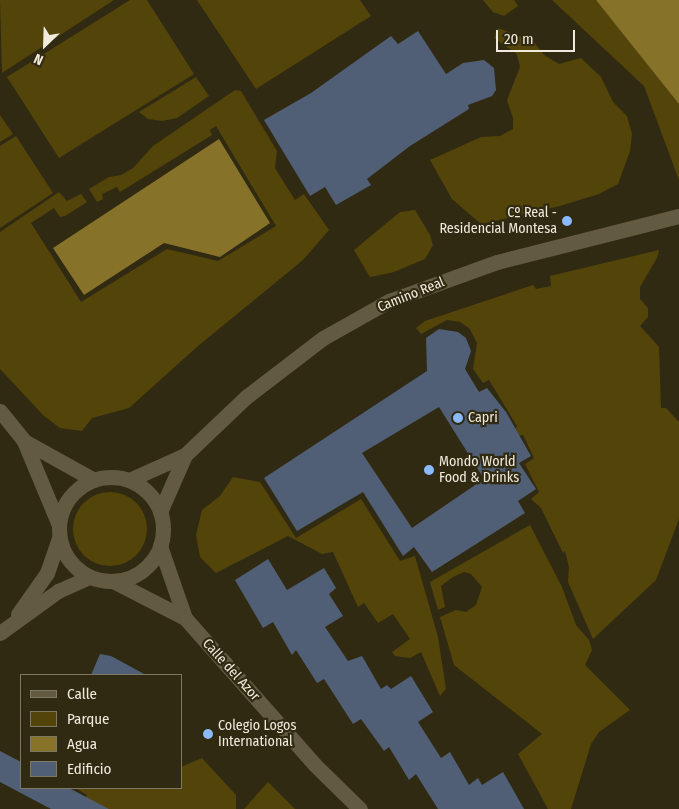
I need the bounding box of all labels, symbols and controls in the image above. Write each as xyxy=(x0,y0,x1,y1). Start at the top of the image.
north arrow xyxy=(20,20,70,70)
scale bar xyxy=(499,20,578,52)
text: 20 m xyxy=(504,30,534,48)
text: N xyxy=(31,50,46,69)
place label: Cº Real - Residencial Montesa xyxy=(439,205,557,238)
marker: Cº Real - Residencial Montesa xyxy=(561,215,573,227)
street label: Camino Real xyxy=(375,274,447,316)
place label: Capri xyxy=(468,410,498,426)
marker: Capri xyxy=(452,412,464,424)
place label: Mondo World Food & Drinks xyxy=(439,454,519,487)
marker: Mondo World Food & Drinks xyxy=(423,464,435,476)
street label: Calle del Azor xyxy=(199,636,263,704)
legend xyxy=(20,674,182,789)
text: Calle xyxy=(67,685,97,703)
text: Parque xyxy=(67,710,110,728)
place label: Colegio Logos International xyxy=(218,718,296,750)
marker: Colegio Logos International xyxy=(202,728,214,740)
text: Agua xyxy=(67,735,97,753)
text: Edificio xyxy=(67,760,112,778)

